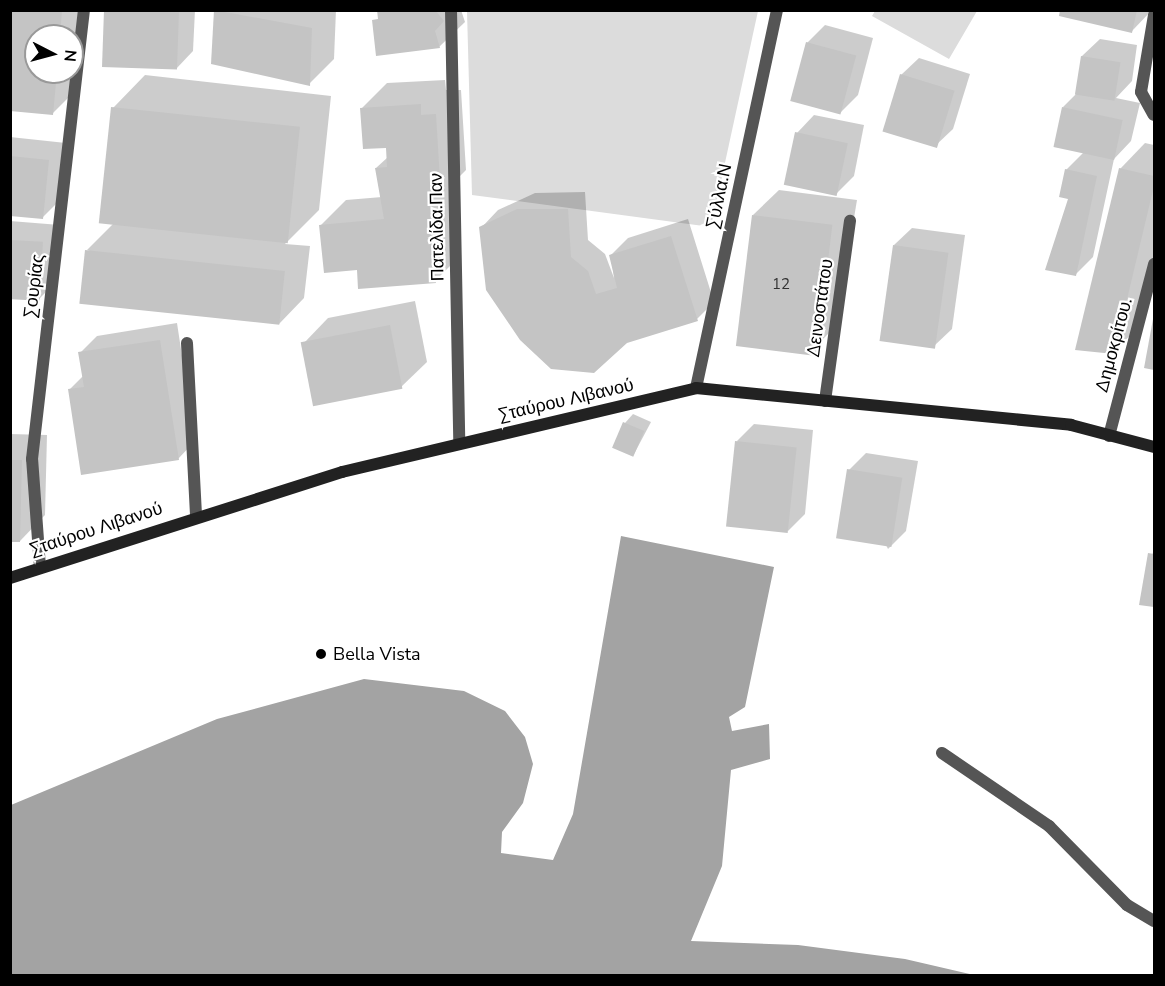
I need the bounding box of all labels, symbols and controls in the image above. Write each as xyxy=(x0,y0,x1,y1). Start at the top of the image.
north arrow xyxy=(24,24,84,84)
text: N xyxy=(58,49,81,63)
street label: Σύλλα.Ν xyxy=(702,162,736,230)
street label: Πατελίδα.Παν xyxy=(425,173,449,281)
street label: Σουρίας xyxy=(19,253,49,319)
street label: Δεινοστάτου xyxy=(802,257,838,359)
house number: 12 xyxy=(772,276,790,294)
street label: Δημοκρίτου. xyxy=(1091,295,1137,395)
street label: Σταύρου Λιβανού xyxy=(496,374,636,426)
street label: Σταύρου Λιβανού xyxy=(27,497,165,561)
place label: Bella Vista xyxy=(333,643,421,665)
marker: Bella Vista xyxy=(314,647,328,661)

